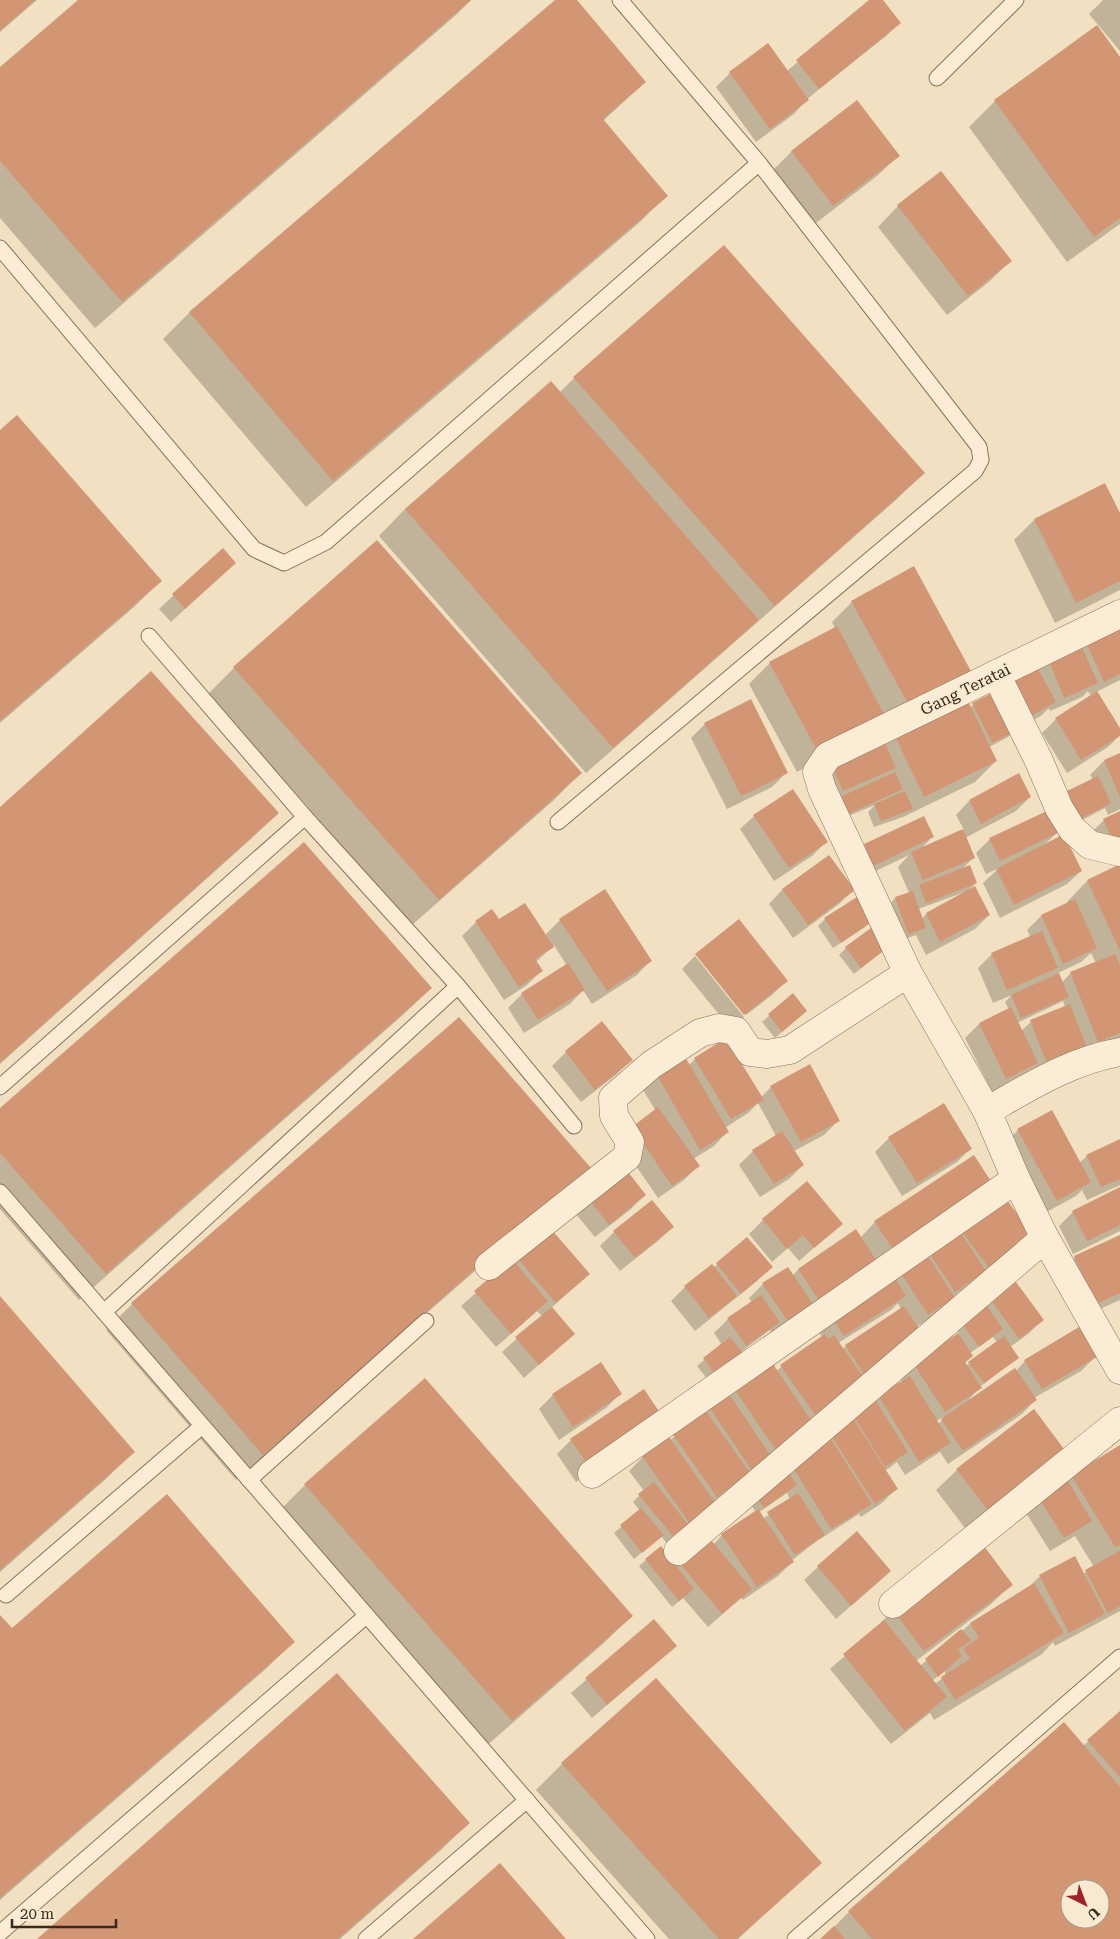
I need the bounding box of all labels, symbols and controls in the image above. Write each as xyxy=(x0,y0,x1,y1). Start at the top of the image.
street label: Gang Teratai xyxy=(917,659,1013,719)
north arrow xyxy=(1060,1879,1110,1929)
scale bar xyxy=(12,1896,116,1928)
text: U xyxy=(1084,1904,1103,1923)
text: 20 m xyxy=(20,1905,55,1923)

